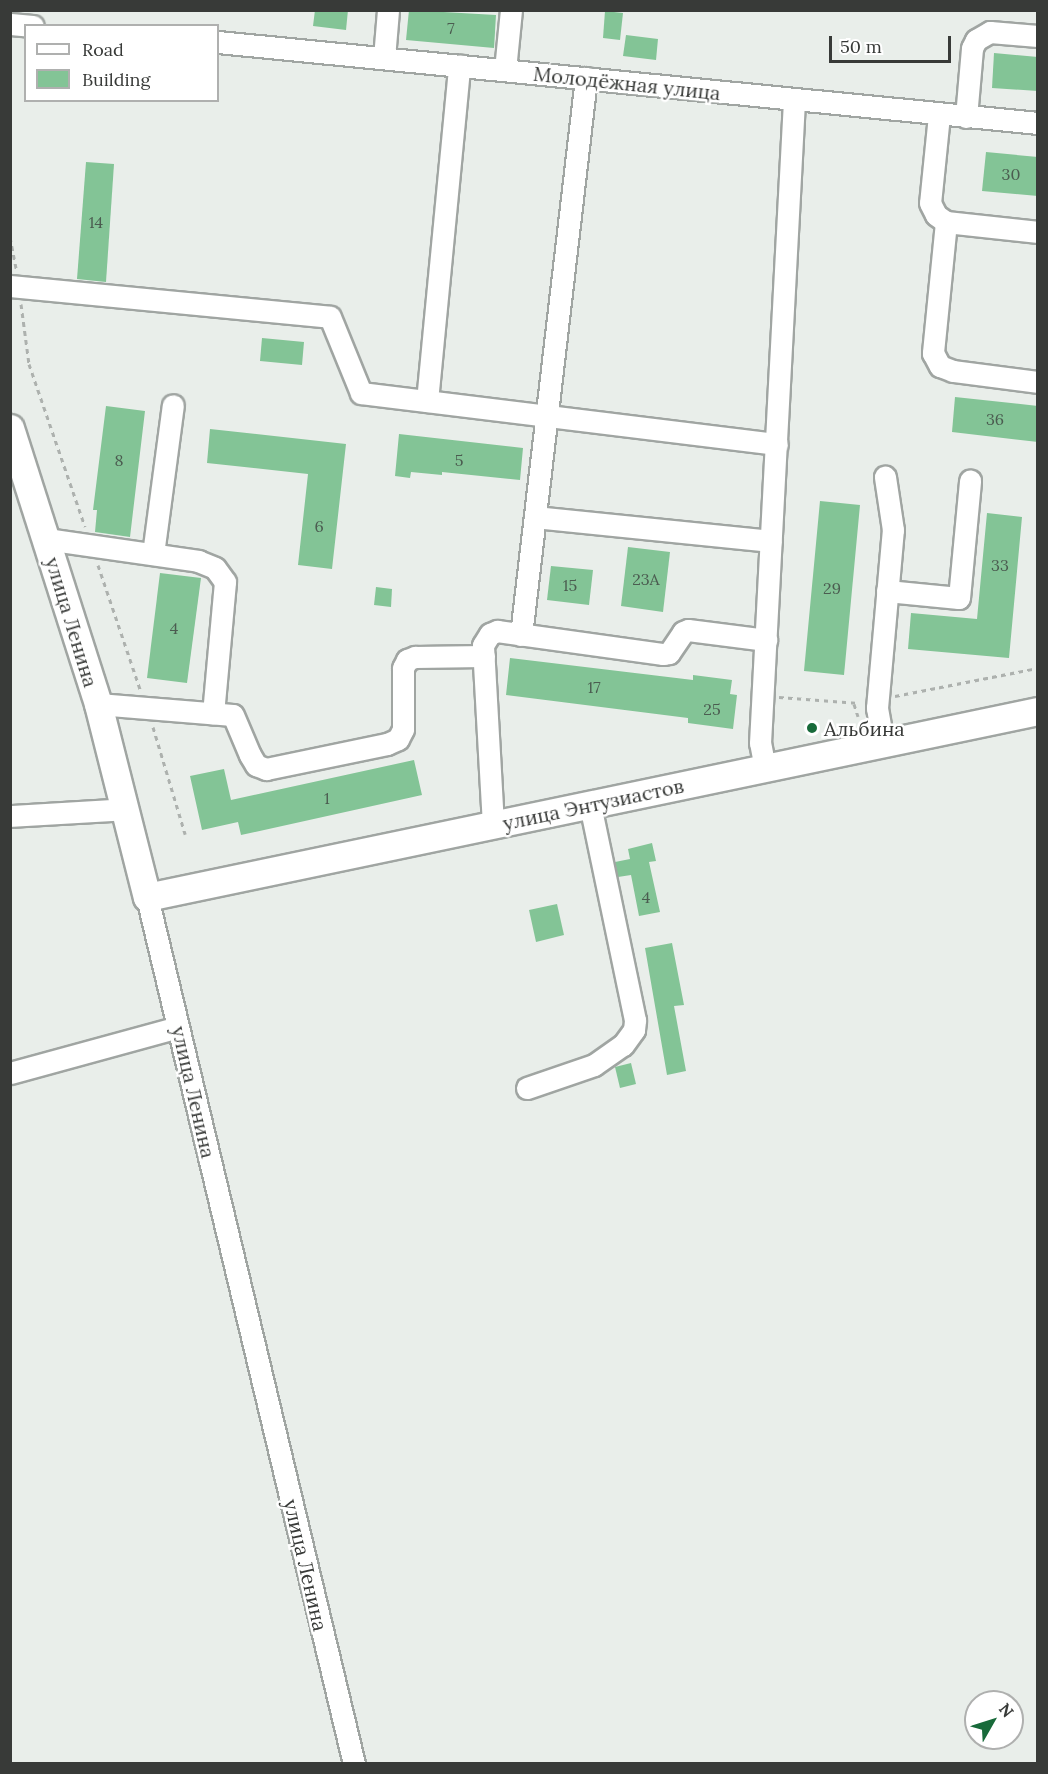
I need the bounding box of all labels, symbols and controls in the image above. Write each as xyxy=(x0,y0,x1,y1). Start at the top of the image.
house number: 7 xyxy=(447,18,455,38)
legend xyxy=(24,24,219,102)
scale bar xyxy=(832,24,954,62)
text: 50 m xyxy=(840,35,882,58)
text: Road xyxy=(82,38,124,61)
street label: Молодёжная улица xyxy=(532,61,722,105)
text: Building xyxy=(82,68,150,91)
house number: 30 xyxy=(1002,164,1020,184)
house number: 14 xyxy=(89,212,103,232)
house number: 36 xyxy=(986,409,1004,429)
house number: 8 xyxy=(115,450,123,470)
house number: 5 xyxy=(455,450,463,470)
house number: 6 xyxy=(314,516,324,536)
street label: улица Ленина xyxy=(41,554,103,690)
house number: 33 xyxy=(991,555,1009,575)
house number: 23А xyxy=(632,569,660,589)
house number: 15 xyxy=(563,575,577,595)
house number: 29 xyxy=(823,578,841,598)
house number: 4 xyxy=(170,618,178,638)
house number: 17 xyxy=(587,677,601,697)
house number: 25 xyxy=(703,699,721,719)
place label: Альбина xyxy=(824,716,905,740)
marker: Альбина xyxy=(805,721,819,735)
street label: улица Энтузиастов xyxy=(500,773,686,835)
house number: 1 xyxy=(324,788,330,808)
house number: 4 xyxy=(642,887,650,907)
street label: улица Ленина xyxy=(167,1024,221,1160)
street label: улица Ленина xyxy=(279,1497,333,1633)
north arrow xyxy=(964,1690,1024,1750)
text: N xyxy=(995,1699,1018,1721)

